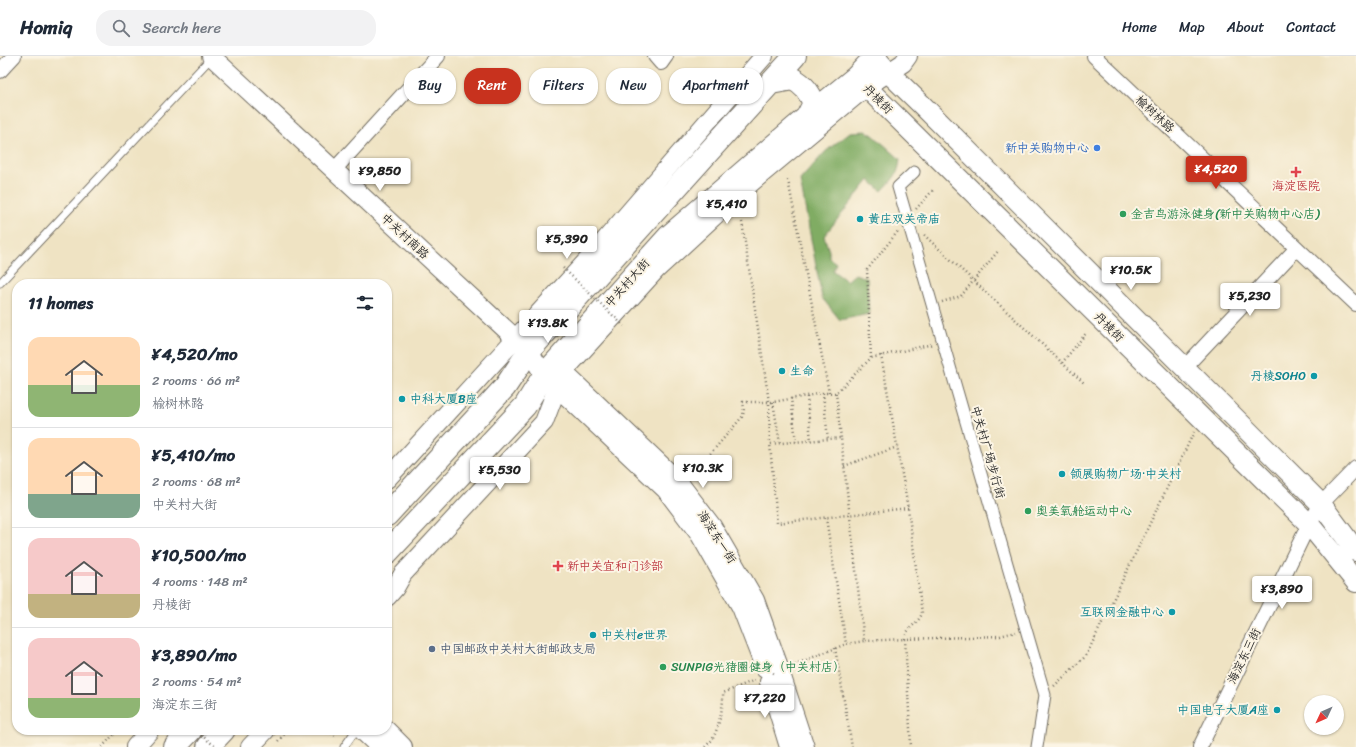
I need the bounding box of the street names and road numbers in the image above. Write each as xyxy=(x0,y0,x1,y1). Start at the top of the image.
street label: 丹棱街 xyxy=(857,78,899,120)
street label: 榆树林路 xyxy=(1130,90,1180,138)
street label: 中关村南路 xyxy=(376,207,434,265)
street label: 中关村大街 xyxy=(599,253,655,313)
street label: 丹棱街 xyxy=(1088,306,1130,348)
street label: 中关村广场步行街 xyxy=(964,403,1012,501)
street label: 海淀东一街 xyxy=(691,506,743,568)
street label: 海淀东三街 xyxy=(1221,624,1267,688)

